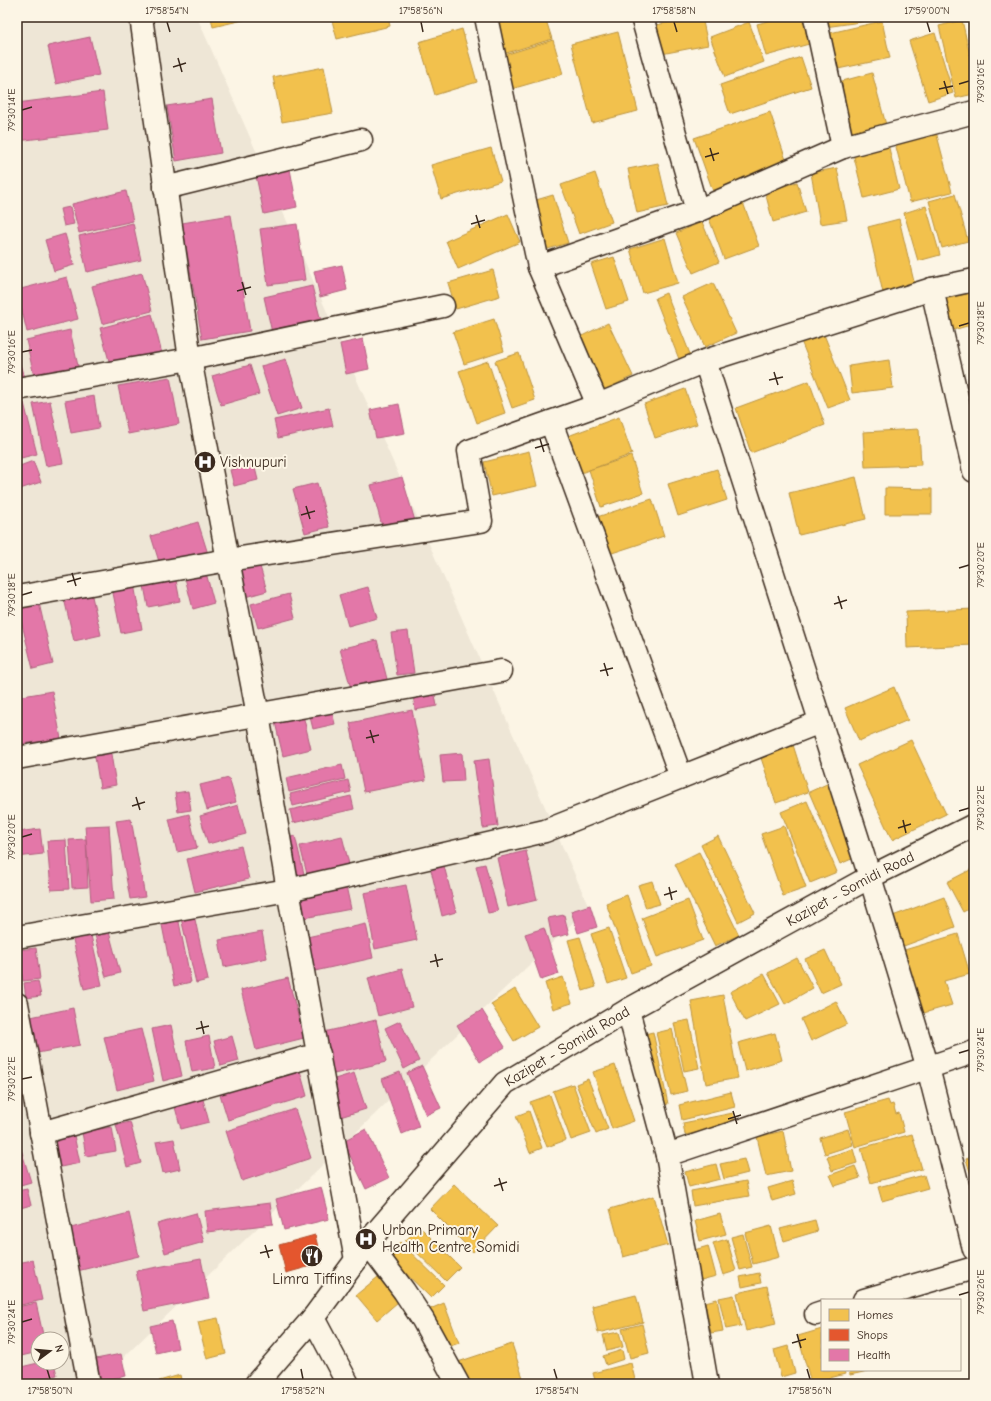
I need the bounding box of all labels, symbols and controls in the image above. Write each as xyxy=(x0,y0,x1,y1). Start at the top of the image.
text: 17°58'54"N xyxy=(145,5,189,17)
text: 17°58'56"N xyxy=(399,5,443,17)
text: 17°58'58"N xyxy=(652,5,696,17)
text: 17°59'00"N xyxy=(904,5,950,17)
text: 79°30'16"E xyxy=(975,59,987,103)
text: 79°30'14"E xyxy=(6,88,18,132)
text: 79°30'18"E xyxy=(975,301,987,345)
text: 79°30'16"E xyxy=(6,330,18,374)
hospital icon: Vishnupuri xyxy=(192,449,218,475)
place label: Vishnupuri xyxy=(220,453,287,471)
text: 79°30'20"E xyxy=(975,542,987,588)
text: 79°30'18"E xyxy=(6,573,18,617)
text: 79°30'22"E xyxy=(975,786,987,830)
text: 79°30'20"E xyxy=(6,814,18,860)
street label: Kazipet - Somidi Road xyxy=(783,847,917,930)
street label: Kazipet - Somidi Road xyxy=(501,1002,633,1090)
text: 79°30'24"E xyxy=(975,1028,987,1072)
text: 79°30'22"E xyxy=(6,1057,18,1101)
place label: Urban Primary Health Centre Somidi xyxy=(382,1221,520,1256)
hospital icon: Urban Primary Health Centre Somidi xyxy=(353,1226,379,1252)
restaurant icon: Limra Tiffins xyxy=(299,1243,325,1269)
text: 79°30'26"E xyxy=(975,1269,987,1315)
place label: Limra Tiffins xyxy=(272,1270,352,1288)
legend xyxy=(821,1299,961,1371)
text: 79°30'24"E xyxy=(6,1300,18,1344)
text: Homes xyxy=(857,1308,893,1322)
text: Shops xyxy=(857,1328,888,1342)
north arrow xyxy=(30,1331,70,1371)
text: N xyxy=(52,1343,66,1354)
text: Health xyxy=(857,1348,890,1362)
text: 17°58'50"N xyxy=(28,1385,72,1397)
text: 17°58'52"N xyxy=(281,1385,325,1397)
text: 17°58'54"N xyxy=(535,1385,579,1397)
text: 17°58'56"N xyxy=(788,1385,832,1397)

